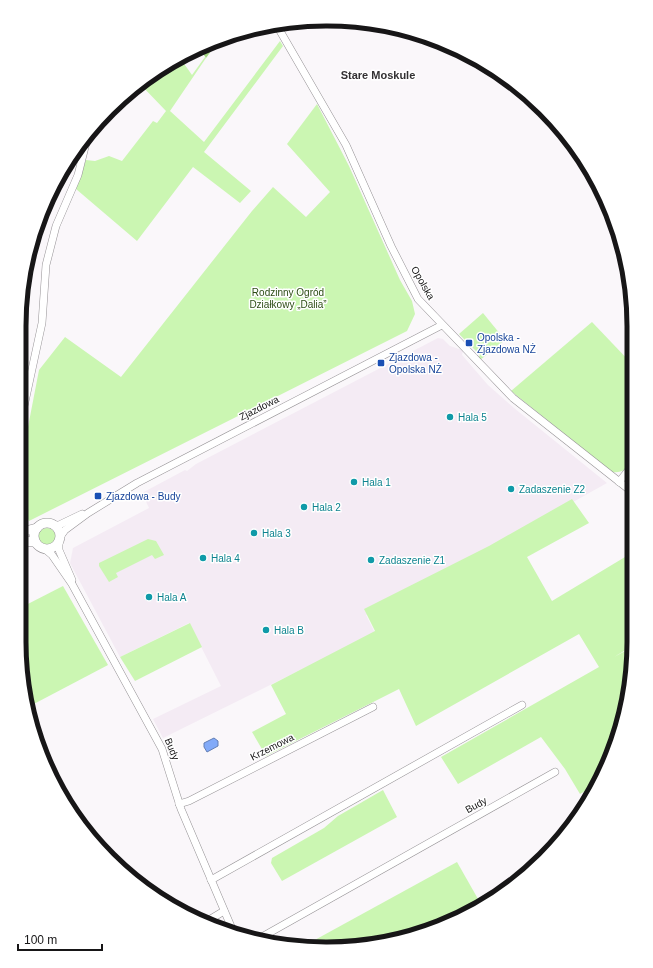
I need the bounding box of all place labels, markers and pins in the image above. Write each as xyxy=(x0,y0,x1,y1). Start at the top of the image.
place label: Opolska - Zjazdowa NŻ xyxy=(477,332,536,355)
marker: Opolska - Zjazdowa NŻ xyxy=(464,338,474,348)
place label: Zjazdowa - Opolska NŻ xyxy=(389,352,442,375)
marker: Zjazdowa - Opolska NŻ xyxy=(376,358,386,368)
marker: Hala 5 xyxy=(445,412,455,422)
place label: Hala 5 xyxy=(458,412,487,423)
marker: Hala 1 xyxy=(349,477,359,487)
place label: Hala 1 xyxy=(362,477,391,488)
marker: Zadaszenie Z2 xyxy=(506,484,516,494)
place label: Zadaszenie Z2 xyxy=(519,484,586,495)
marker: Zjazdowa - Budy xyxy=(93,491,103,501)
place label: Zjazdowa - Budy xyxy=(106,491,180,502)
marker: Hala 2 xyxy=(299,502,309,512)
place label: Hala 2 xyxy=(312,502,341,513)
marker: Hala 3 xyxy=(249,528,259,538)
place label: Hala 3 xyxy=(262,528,291,539)
marker: Hala 4 xyxy=(198,553,208,563)
place label: Hala 4 xyxy=(211,553,240,564)
marker: Zadaszenie Z1 xyxy=(366,555,376,565)
place label: Zadaszenie Z1 xyxy=(379,555,446,566)
marker: Hala A xyxy=(144,592,154,602)
place label: Hala A xyxy=(157,592,187,603)
marker: Hala B xyxy=(261,625,271,635)
place label: Hala B xyxy=(274,625,304,636)

